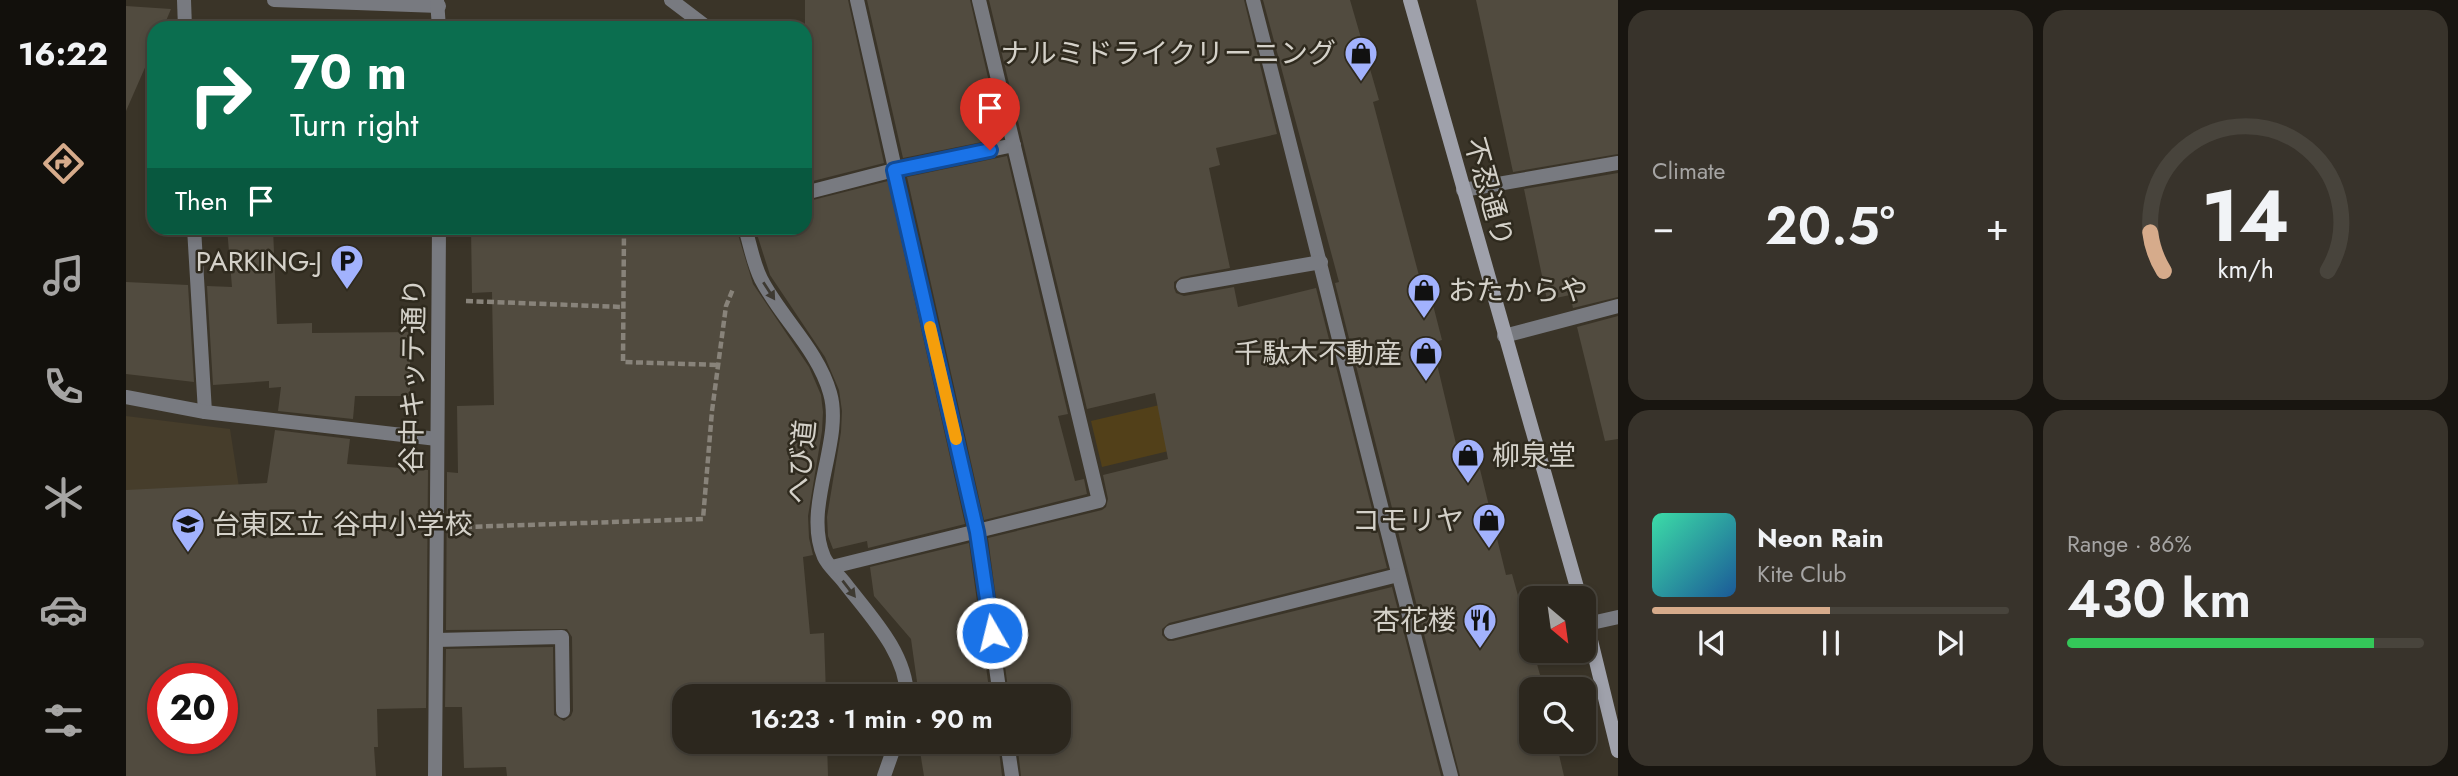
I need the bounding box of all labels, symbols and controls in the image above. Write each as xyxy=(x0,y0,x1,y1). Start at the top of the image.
text: 16:22 xyxy=(18,31,108,77)
place label: ナルミドライクリーニング xyxy=(1001,33,1336,74)
shop icon: ナルミドライクリーニング xyxy=(1342,34,1380,83)
text: 70 m xyxy=(290,37,407,107)
icon: right xyxy=(175,49,266,140)
pin xyxy=(960,78,1020,150)
icon: arrive xyxy=(971,89,1009,127)
text: Turn right xyxy=(290,102,419,148)
street label: 不忍通り xyxy=(1454,133,1524,251)
icon: directions xyxy=(39,139,88,188)
text: Climate xyxy=(1652,154,1725,188)
text: 14 xyxy=(2202,163,2289,268)
text: Then xyxy=(175,182,228,220)
icon: arrive xyxy=(242,182,280,220)
text: 20.5° xyxy=(1765,188,1895,264)
text: − xyxy=(1652,199,1674,254)
text: + xyxy=(1986,199,2009,254)
place label: PARKING-J xyxy=(196,241,322,282)
parking icon: PARKING-J xyxy=(328,242,366,291)
icon: music xyxy=(39,251,88,300)
text: km/h xyxy=(2217,251,2274,287)
place label: おたからや xyxy=(1448,270,1588,311)
shop icon: おたからや xyxy=(1405,271,1443,320)
street label: 谷中キッテ通り xyxy=(391,278,435,474)
one-way arrow xyxy=(762,282,776,300)
place label: 千駄木不動産 xyxy=(1234,333,1402,374)
shop icon: 千駄木不動産 xyxy=(1407,334,1445,383)
icon: phone xyxy=(39,362,88,411)
street label: へび道 xyxy=(776,418,826,506)
place label: 柳泉堂 xyxy=(1492,435,1576,476)
shop icon: 柳泉堂 xyxy=(1449,436,1487,485)
icon: climate xyxy=(39,473,88,522)
place label: コモリヤ xyxy=(1352,500,1464,541)
shop icon: コモリヤ xyxy=(1470,501,1508,550)
place label: 台東区立 谷中小学校 xyxy=(212,504,472,545)
school or university icon: 台東区立 谷中小学校 xyxy=(169,505,207,554)
text: Neon Rain xyxy=(1757,519,1884,557)
text: Range · 86% xyxy=(2067,527,2192,561)
text: Kite Club xyxy=(1757,557,1846,591)
text: 430 km xyxy=(2067,561,2251,637)
one-way arrow xyxy=(841,579,856,597)
icon: car xyxy=(39,585,88,634)
north arrow xyxy=(1519,586,1596,663)
map controls xyxy=(1519,586,1596,754)
position arrow xyxy=(955,596,1029,670)
place label: 杏花楼 xyxy=(1372,600,1456,641)
restaurant icon: 杏花楼 xyxy=(1461,601,1499,650)
icon: previous xyxy=(1693,624,1731,662)
icon: pause xyxy=(1812,624,1850,662)
icon: next xyxy=(1931,624,1969,662)
speed limit sign: 20 xyxy=(147,663,238,754)
button: search xyxy=(1519,677,1596,754)
icon: filters xyxy=(39,696,88,745)
text: 16:23 · 1 min · 90 m xyxy=(750,700,993,738)

